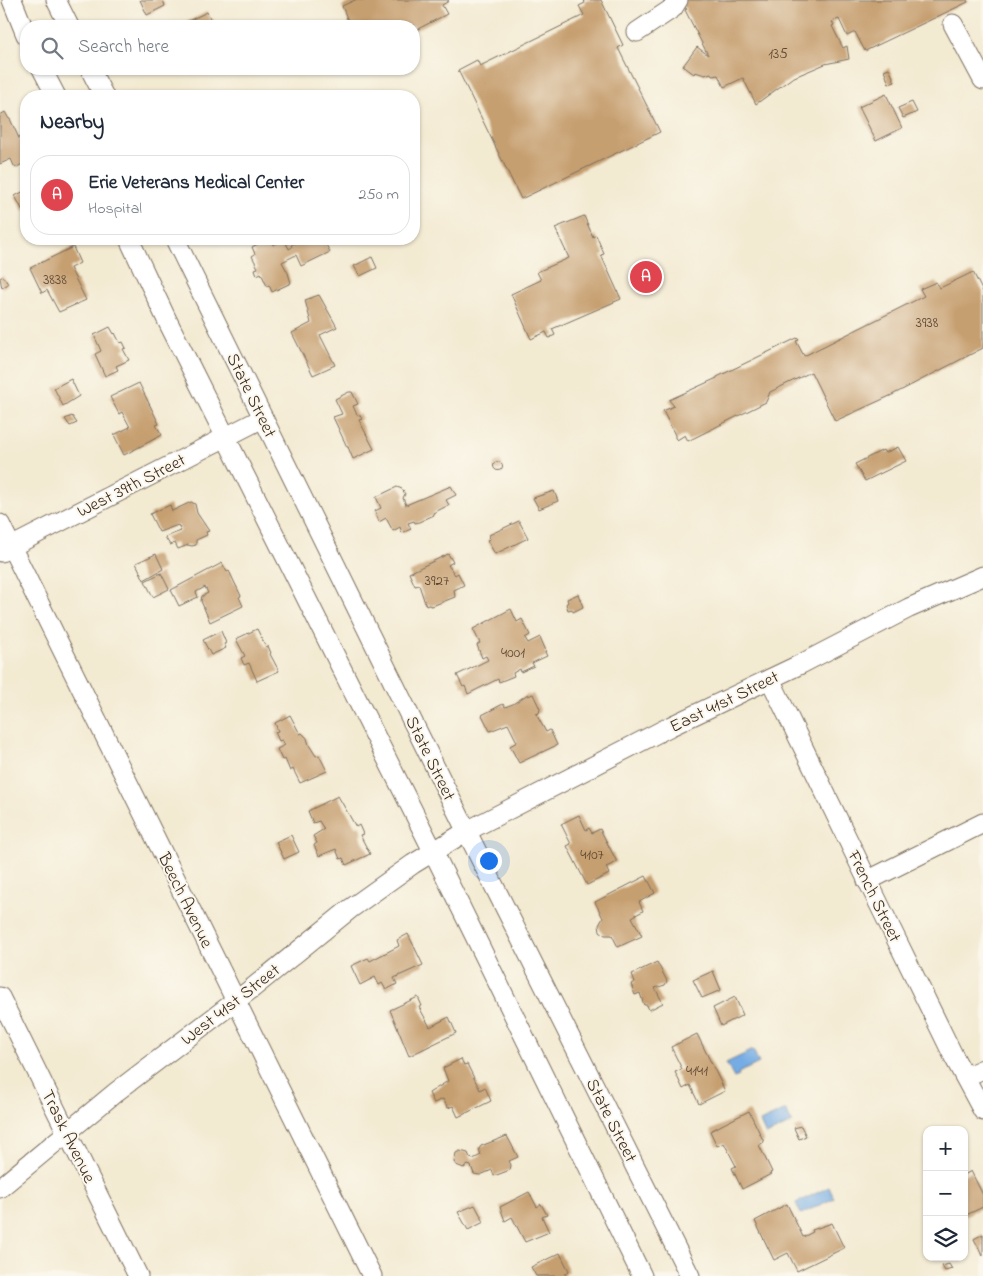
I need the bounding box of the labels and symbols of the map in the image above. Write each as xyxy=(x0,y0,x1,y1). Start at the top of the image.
house number: 135 xyxy=(768,43,788,65)
pin: A xyxy=(630,258,662,296)
house number: 3838 xyxy=(43,269,67,291)
house number: 3938 xyxy=(916,312,939,334)
street label: State Street xyxy=(219,349,282,443)
street label: West 39th Street xyxy=(73,448,191,525)
house number: 3927 xyxy=(425,570,449,592)
house number: 4001 xyxy=(501,642,525,664)
street label: East 41st Street xyxy=(666,665,784,740)
street label: State Street xyxy=(398,712,461,806)
house number: 4107 xyxy=(580,844,604,866)
street label: French Street xyxy=(839,846,907,947)
street label: Beech Avenue xyxy=(149,848,219,954)
your location xyxy=(476,848,502,874)
street label: West 41st Street xyxy=(176,958,286,1053)
house number: 4141 xyxy=(686,1060,708,1082)
street label: State Street xyxy=(578,1074,643,1167)
street label: Trask Avenue xyxy=(33,1086,101,1189)

